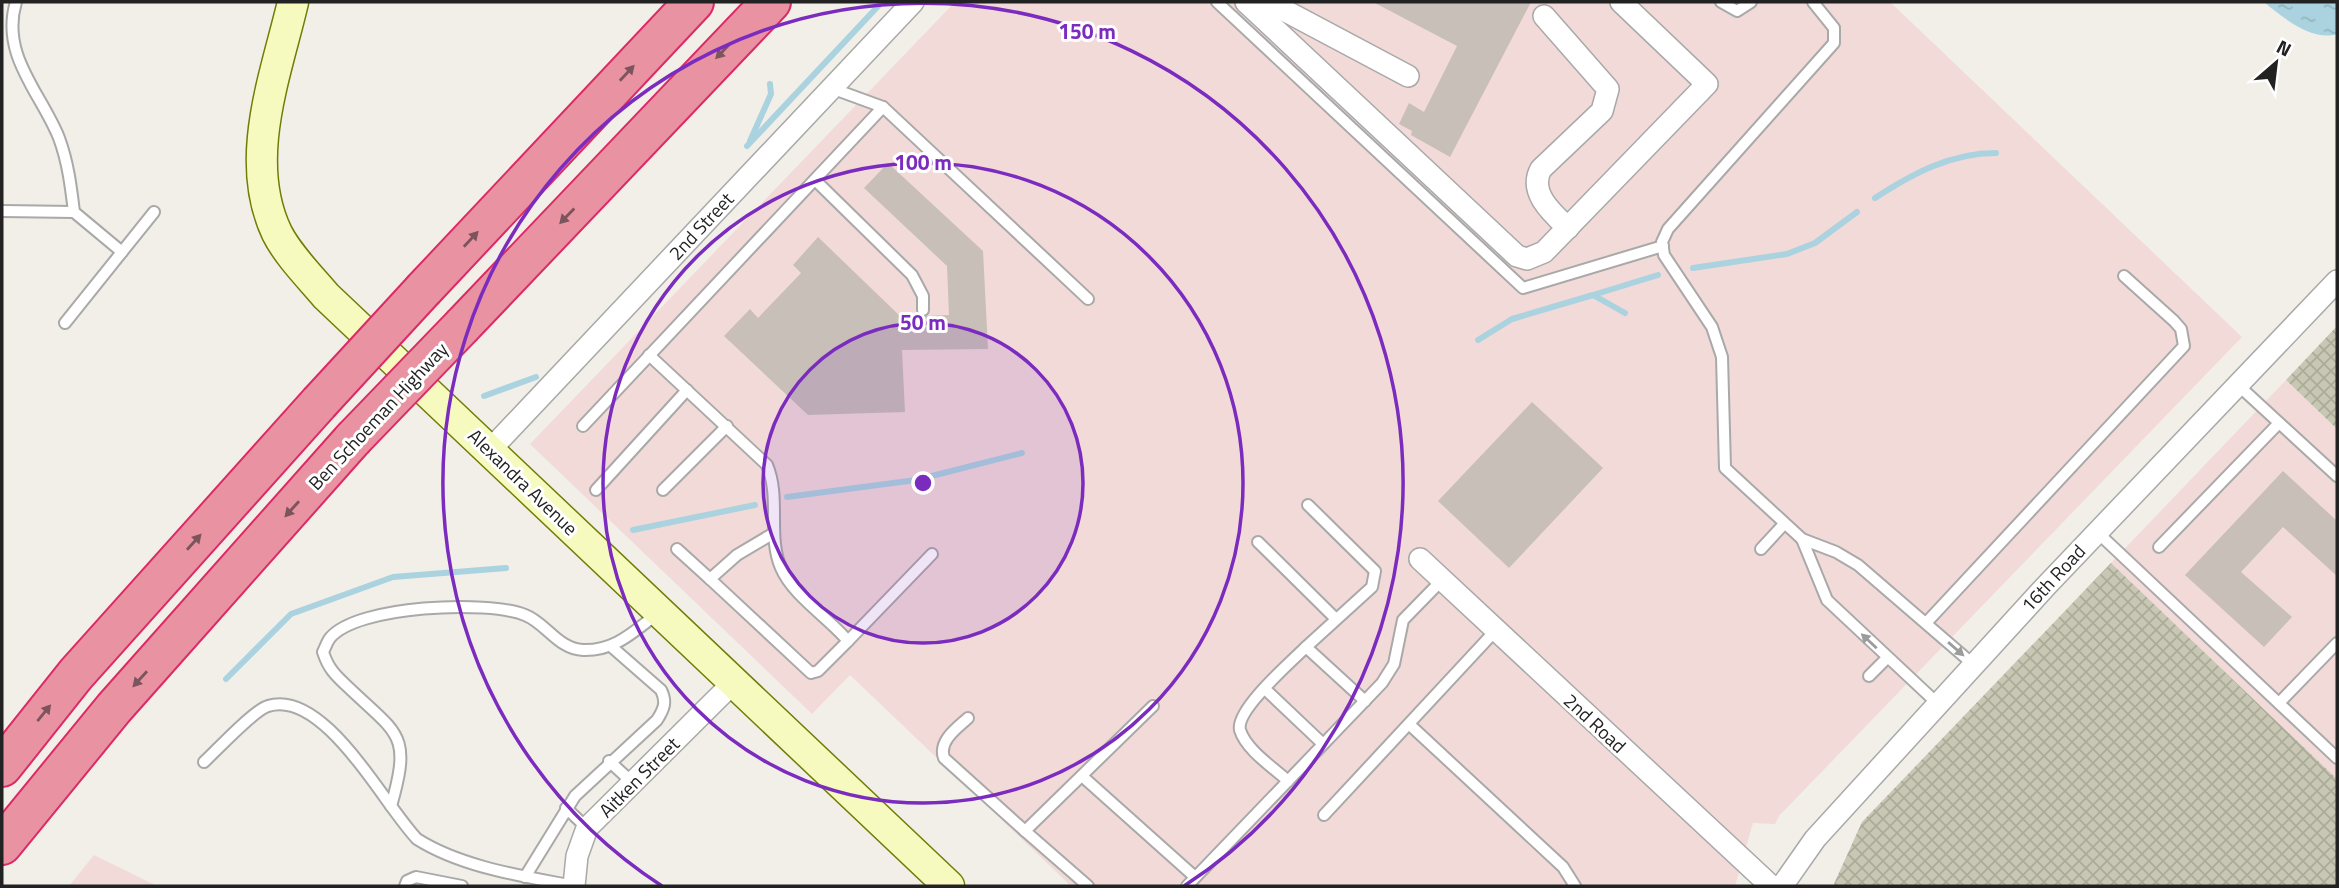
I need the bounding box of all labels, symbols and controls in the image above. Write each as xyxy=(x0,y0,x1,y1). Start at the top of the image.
text: 150 m xyxy=(1058,15,1116,47)
north arrow xyxy=(2241,28,2311,98)
text: N xyxy=(2272,32,2297,63)
one-way arrow xyxy=(716,42,732,59)
one-way arrow xyxy=(618,65,635,82)
text: 100 m xyxy=(894,146,952,178)
street label: 2nd Street xyxy=(661,185,740,266)
one-way arrow xyxy=(559,207,575,224)
one-way arrow xyxy=(462,231,478,248)
text: 50 m xyxy=(900,306,946,338)
street label: Ben Schoeman Highway xyxy=(301,335,454,496)
street label: Alexandra Avenue xyxy=(462,421,585,542)
centre of rings xyxy=(911,471,935,495)
one-way arrow xyxy=(284,500,300,517)
one-way arrow xyxy=(186,533,202,551)
street label: 16th Road xyxy=(2014,537,2092,618)
one-way arrow xyxy=(1861,634,1878,650)
one-way arrow xyxy=(1947,641,1964,656)
one-way arrow xyxy=(133,670,148,687)
street label: 2nd Road xyxy=(1558,686,1633,759)
one-way arrow xyxy=(37,705,52,723)
street label: Aitken Street xyxy=(592,729,686,824)

